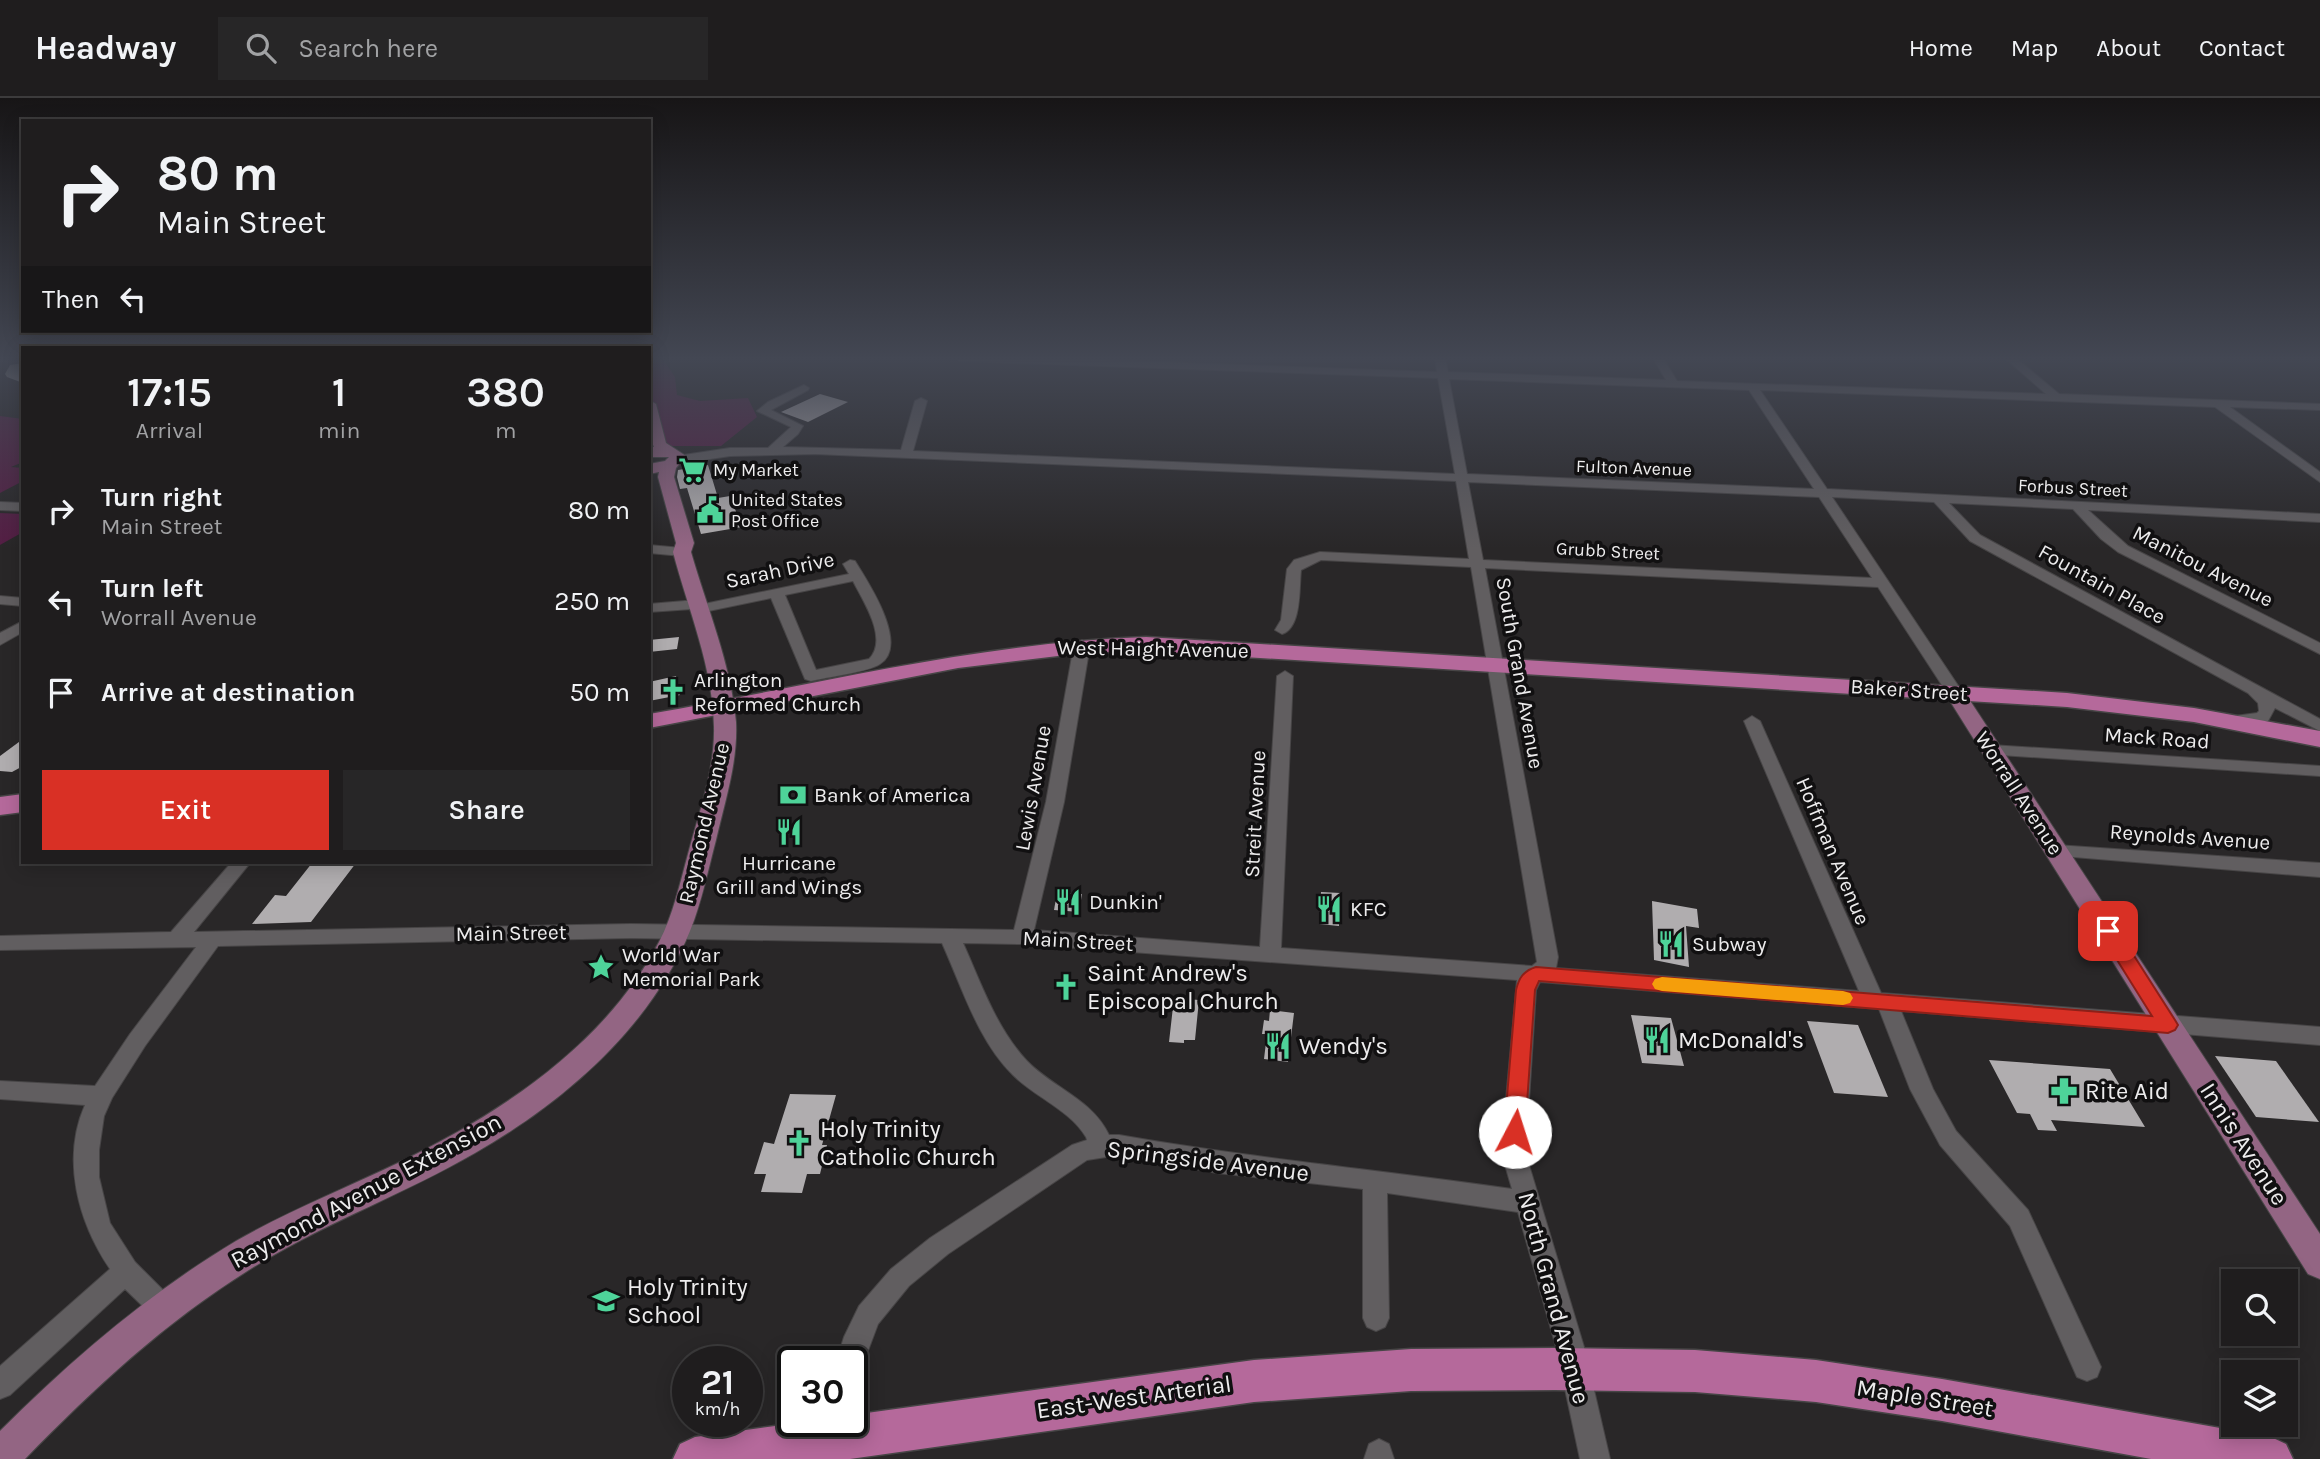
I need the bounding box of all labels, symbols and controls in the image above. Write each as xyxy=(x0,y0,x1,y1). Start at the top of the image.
search box xyxy=(218,17,708,80)
text: Headway xyxy=(35,29,176,67)
icon: search xyxy=(242,29,280,67)
text: Search here xyxy=(298,33,438,64)
text: Home xyxy=(1909,34,1973,62)
text: Map xyxy=(2011,34,2058,62)
text: About xyxy=(2096,34,2161,62)
text: Contact xyxy=(2199,34,2285,62)
text: 80 m xyxy=(157,145,279,202)
icon: right xyxy=(42,147,133,238)
text: Main Street xyxy=(157,204,326,241)
icon: left xyxy=(114,280,152,318)
text: Then xyxy=(42,284,100,315)
text: 17:15 xyxy=(127,367,212,417)
text: 1 xyxy=(332,367,347,417)
text: 380 xyxy=(466,367,545,417)
text: Arrival xyxy=(136,417,203,444)
text: min xyxy=(318,417,360,444)
text: m xyxy=(495,417,516,444)
supermarket icon: My Market xyxy=(677,455,707,485)
street label: Fulton Avenue xyxy=(1576,455,1692,481)
place label: My Market xyxy=(713,459,799,481)
street label: Forbus Street xyxy=(2018,474,2129,502)
text: Turn right xyxy=(101,482,222,513)
place label: United States Post Office xyxy=(731,489,843,532)
icon: right xyxy=(42,492,80,530)
text: 80 m xyxy=(568,495,630,526)
public building icon: United States Post Office xyxy=(695,495,725,525)
text: Main Street xyxy=(101,513,222,540)
street label: Manitou Avenue xyxy=(2129,520,2277,612)
street label: Grubb Street xyxy=(1555,537,1661,565)
street label: Fountain Place xyxy=(2034,539,2170,629)
street label: Sarah Drive xyxy=(724,547,836,593)
text: Turn left xyxy=(101,573,203,604)
street label: South Grand Avenue xyxy=(1491,575,1549,771)
icon: left xyxy=(42,583,80,621)
text: 250 m xyxy=(554,586,630,617)
text: Worrall Avenue xyxy=(101,604,257,631)
street label: West Haight Avenue xyxy=(1057,635,1249,663)
place label: Arlington Reformed Church xyxy=(694,668,861,716)
icon: arrive xyxy=(42,674,80,712)
street label: Baker Street xyxy=(1850,674,1969,706)
text: Arrive at destination xyxy=(101,677,355,708)
text: 50 m xyxy=(569,677,630,708)
church icon: Arlington Reformed Church xyxy=(658,677,688,707)
street label: Mack Road xyxy=(2104,722,2210,754)
street label: Lewis Avenue xyxy=(1010,723,1056,853)
street label: Worrall Avenue xyxy=(1970,727,2068,859)
street label: Raymond Avenue xyxy=(674,740,734,906)
street label: Streit Avenue xyxy=(1240,750,1270,878)
button: Exit xyxy=(42,770,329,850)
button: Share xyxy=(343,770,630,850)
street label: Hoffman Avenue xyxy=(1791,774,1875,928)
bank icon: Bank of America xyxy=(778,780,808,810)
place label: Bank of America xyxy=(814,783,971,807)
restaurant icon: Hurricane Grill and Wings xyxy=(774,817,804,847)
street label: Reynolds Avenue xyxy=(2109,819,2271,855)
place label: Hurricane Grill and Wings xyxy=(716,851,862,899)
restaurant icon: Dunkin' xyxy=(1053,887,1083,917)
place label: Dunkin' xyxy=(1089,890,1162,914)
restaurant icon: KFC xyxy=(1314,894,1344,924)
place label: KFC xyxy=(1350,897,1387,921)
pin xyxy=(2078,901,2138,961)
icon: arrive xyxy=(2089,912,2127,950)
street label: Main Street xyxy=(455,920,567,946)
street label: Main Street xyxy=(1022,926,1134,956)
restaurant icon: Subway xyxy=(1656,929,1686,959)
place label: Subway xyxy=(1692,932,1767,956)
place label: World War Memorial Park xyxy=(622,943,761,991)
place icon: World War Memorial Park xyxy=(586,952,616,982)
place label: Saint Andrew's Episcopal Church xyxy=(1087,959,1279,1015)
church icon: Saint Andrew's Episcopal Church xyxy=(1051,972,1081,1002)
restaurant icon: McDonald's xyxy=(1642,1025,1672,1055)
place label: McDonald's xyxy=(1678,1026,1804,1054)
restaurant icon: Wendy's xyxy=(1263,1031,1293,1061)
place label: Wendy's xyxy=(1299,1032,1388,1060)
pharmacy icon: Rite Aid xyxy=(2049,1076,2079,1106)
place label: Rite Aid xyxy=(2085,1077,2169,1105)
street label: Innis Avenue xyxy=(2194,1078,2294,1210)
position arrow xyxy=(1478,1095,1552,1169)
street label: Raymond Avenue Extension xyxy=(226,1108,506,1274)
place label: Holy Trinity Catholic Church xyxy=(820,1115,996,1171)
church icon: Holy Trinity Catholic Church xyxy=(784,1128,814,1158)
street label: Springside Avenue xyxy=(1105,1135,1311,1187)
street label: North Grand Avenue xyxy=(1512,1189,1596,1407)
map controls xyxy=(2221,1269,2298,1437)
button: search xyxy=(2221,1269,2298,1346)
place label: Holy Trinity School xyxy=(627,1273,748,1329)
school or university icon: Holy Trinity School xyxy=(591,1286,621,1316)
speed limit sign: 30 xyxy=(777,1346,868,1437)
button: layers xyxy=(2221,1360,2298,1437)
text: 21 xyxy=(701,1362,734,1403)
street label: East-West Arterial xyxy=(1035,1369,1233,1425)
street label: Maple Street xyxy=(1855,1373,1995,1423)
text: km/h xyxy=(695,1398,740,1420)

